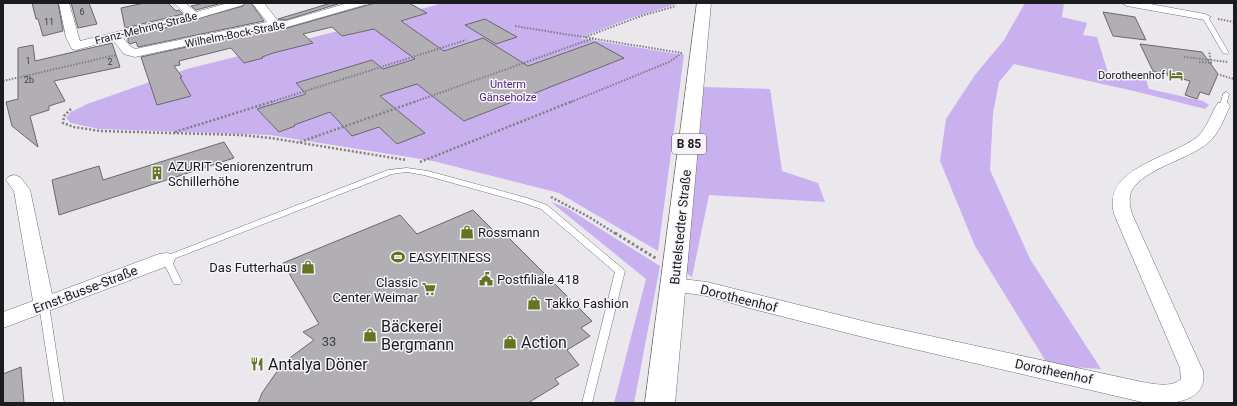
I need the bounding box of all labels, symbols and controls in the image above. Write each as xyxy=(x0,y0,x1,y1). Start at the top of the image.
house number: 6 xyxy=(79,7,85,17)
street label: Franz-Mehring-Straße xyxy=(94,9,199,48)
house number: 11 xyxy=(44,17,54,27)
street label: Wilhelm-Bock-Straße xyxy=(184,18,286,51)
house number: 1 xyxy=(25,56,31,66)
house number: 2 xyxy=(107,57,113,67)
hotel icon: Dorotheenhof xyxy=(1168,67,1184,83)
place label: Dorotheenhof xyxy=(1098,69,1165,82)
house number: 2b xyxy=(24,75,34,85)
park label: Unterm Gänseholze xyxy=(479,78,537,104)
road number: B 85 xyxy=(672,134,706,154)
place label: AZURIT Seniorenzentrum Schillerhöhe xyxy=(168,159,313,189)
building icon: AZURIT Seniorenzentrum Schillerhöhe xyxy=(149,165,165,181)
street label: Buttelstedter Straße xyxy=(667,169,694,285)
shop icon: Rossmann xyxy=(459,224,475,240)
place label: Rossmann xyxy=(478,225,540,240)
sports icon: EASYFITNESS xyxy=(390,249,406,265)
place label: EASYFITNESS xyxy=(409,250,491,265)
shop icon: Das Futterhaus xyxy=(300,259,316,275)
place label: Das Futterhaus xyxy=(209,260,297,275)
street label: Ernst-Busse-Straße xyxy=(31,263,140,316)
public building icon: Postfiliale 418 xyxy=(478,271,494,287)
place label: Postfiliale 418 xyxy=(497,272,579,287)
place label: Classic Center Weimar xyxy=(332,275,419,305)
supermarket icon: Classic Center Weimar xyxy=(421,281,437,297)
street label: Dorotheenhof xyxy=(699,282,780,315)
shop icon: Takko Fashion xyxy=(526,295,542,311)
place label: Takko Fashion xyxy=(545,296,629,311)
place label: Bäckerei Bergmann xyxy=(381,317,454,354)
shop icon: Bäckerei Bergmann xyxy=(362,327,378,343)
place label: Action xyxy=(521,333,567,352)
house number: 33 xyxy=(322,334,336,349)
shop icon: Action xyxy=(502,334,518,350)
place label: Antalya Döner xyxy=(268,355,368,374)
restaurant icon: Antalya Döner xyxy=(249,356,265,372)
street label: Dorotheenhof xyxy=(1014,356,1095,387)

